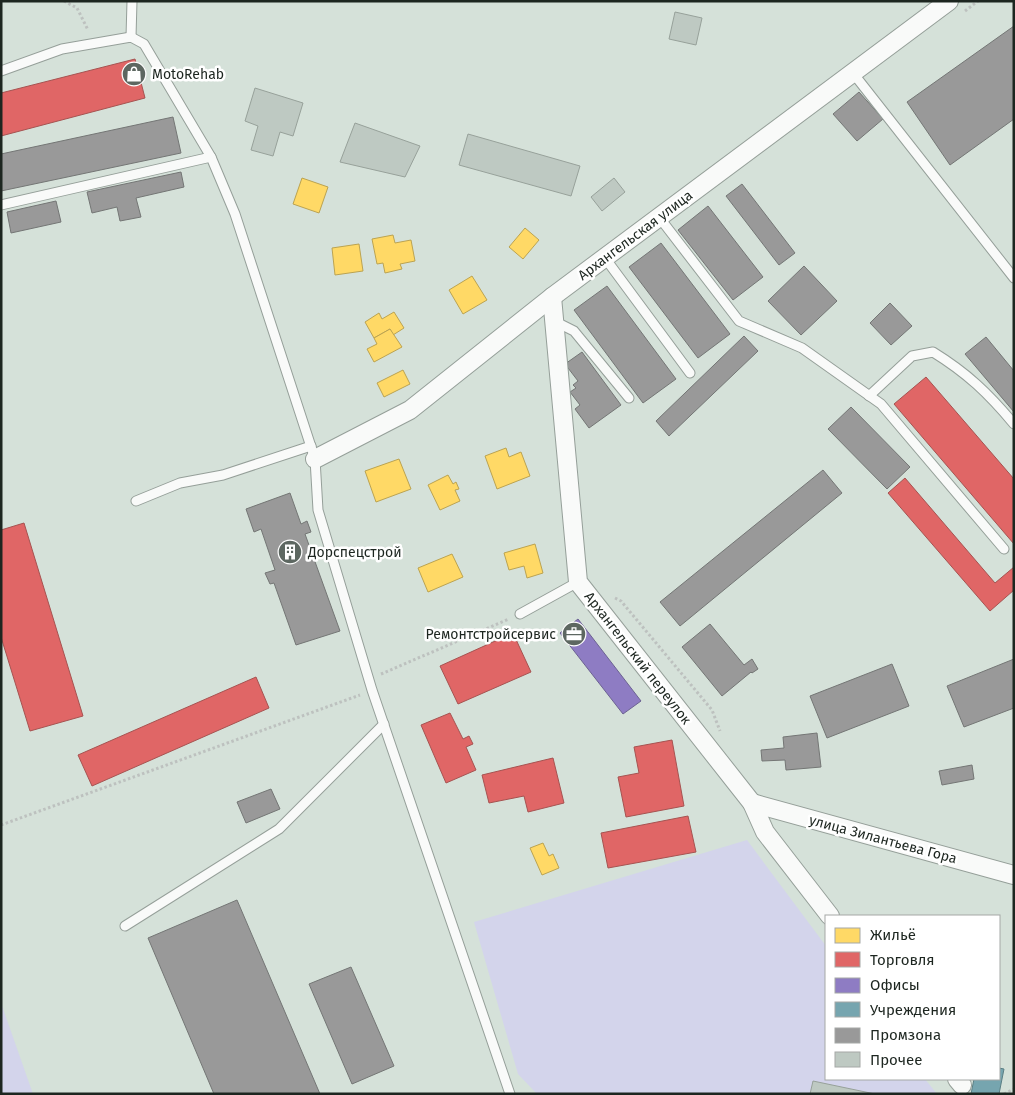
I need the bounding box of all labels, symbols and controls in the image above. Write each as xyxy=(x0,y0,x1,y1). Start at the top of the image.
shop icon: MotoRehab xyxy=(121,61,147,87)
place label: MotoRehab xyxy=(152,66,224,83)
street label: Архангельская улица xyxy=(575,187,696,284)
building icon: Дорспецстрой xyxy=(277,539,303,565)
place label: Дорспецстрой xyxy=(307,544,402,561)
street label: Архангельский переулок xyxy=(581,589,695,729)
office icon: Ремонтстройсервис xyxy=(561,621,587,647)
place label: Ремонтстройсервис xyxy=(426,626,556,643)
street label: улица Зилантьева Гора xyxy=(807,812,959,867)
legend xyxy=(825,915,1000,1080)
text: Жильё xyxy=(870,926,916,944)
text: Торговля xyxy=(870,951,935,969)
text: Офисы xyxy=(870,976,920,994)
text: Учреждения xyxy=(870,1001,956,1019)
text: Промзона xyxy=(870,1026,941,1044)
text: Прочее xyxy=(870,1051,922,1069)

